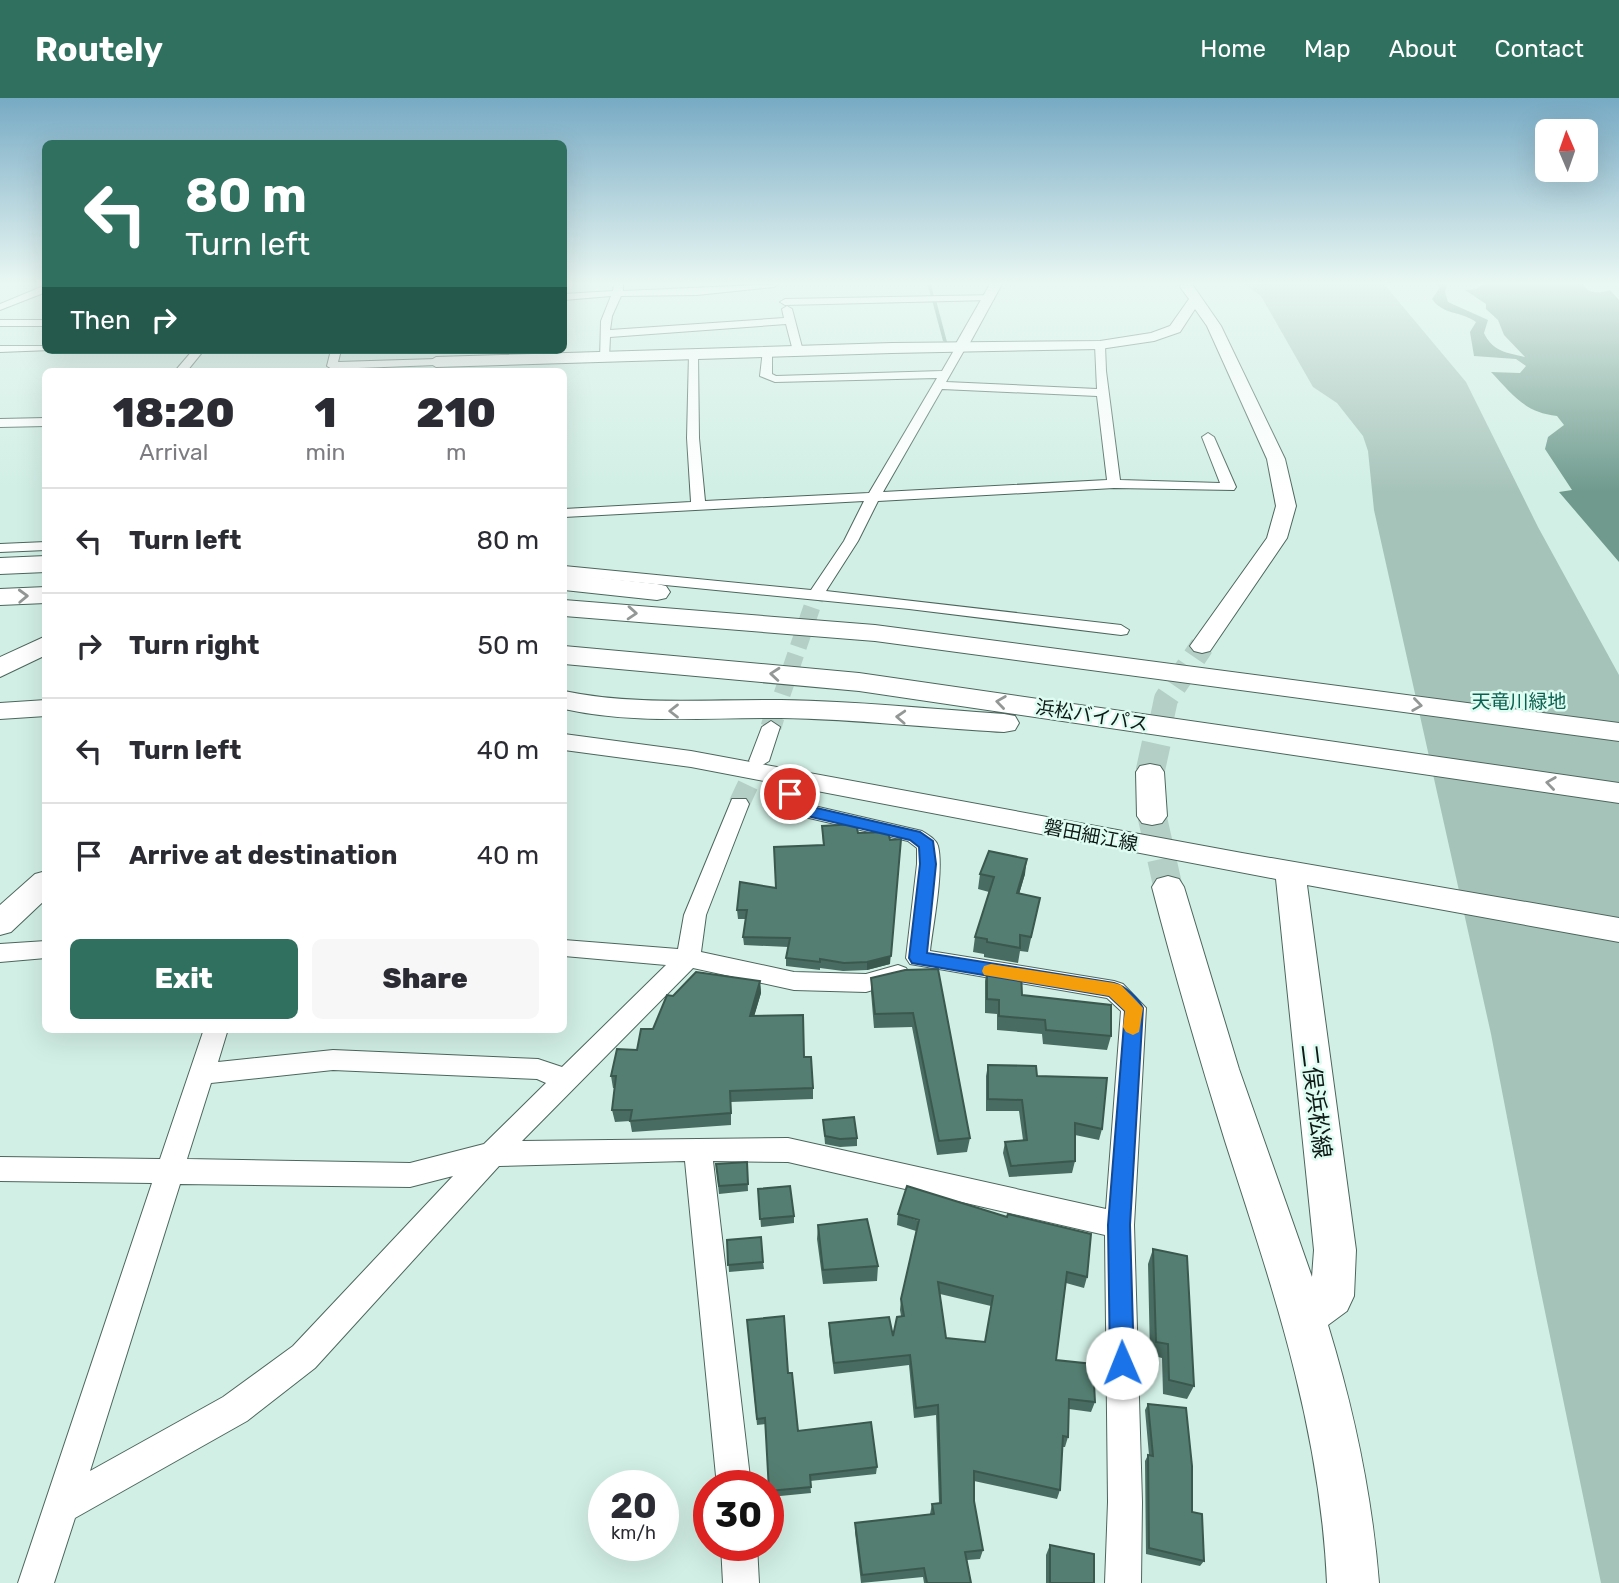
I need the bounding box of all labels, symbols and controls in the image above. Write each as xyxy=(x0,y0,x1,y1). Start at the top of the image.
text: Routely xyxy=(35,30,163,69)
text: Home xyxy=(1200,35,1266,63)
text: Map xyxy=(1304,35,1351,63)
text: About xyxy=(1389,35,1457,63)
text: Contact xyxy=(1495,35,1584,63)
north arrow xyxy=(1535,119,1598,182)
map controls xyxy=(1535,119,1598,182)
text: 80 m xyxy=(185,166,307,224)
icon: left xyxy=(70,168,161,259)
text: Turn left xyxy=(185,225,310,263)
icon: right xyxy=(145,301,183,339)
text: Then xyxy=(70,305,131,336)
text: 18:20 xyxy=(113,388,235,438)
text: 1 xyxy=(314,388,337,438)
text: 210 xyxy=(416,388,496,438)
text: Arrival xyxy=(139,438,208,466)
text: min xyxy=(306,438,345,466)
text: m xyxy=(446,438,466,466)
icon: left xyxy=(70,522,108,560)
text: Turn left xyxy=(129,525,241,556)
text: 80 m xyxy=(476,525,539,556)
one-way arrow xyxy=(18,588,29,604)
one-way arrow xyxy=(626,605,637,620)
icon: right xyxy=(70,627,108,665)
text: Turn right xyxy=(129,630,259,661)
text: 50 m xyxy=(478,630,539,661)
one-way arrow xyxy=(769,667,780,682)
park label: 天竜川緑地 xyxy=(1471,690,1567,713)
one-way arrow xyxy=(995,694,1007,709)
street label: 浜松バイパス xyxy=(1034,695,1150,736)
one-way arrow xyxy=(1411,697,1423,712)
one-way arrow xyxy=(668,703,678,719)
one-way arrow xyxy=(895,709,906,724)
icon: left xyxy=(70,732,108,770)
text: Turn left xyxy=(129,735,241,766)
text: 40 m xyxy=(477,735,539,766)
pin xyxy=(760,764,820,824)
icon: arrive xyxy=(771,775,809,813)
one-way arrow xyxy=(1546,776,1557,791)
street label: 磐田細江線 xyxy=(1042,815,1140,856)
icon: arrive xyxy=(70,837,108,875)
text: Arrive at destination xyxy=(129,840,397,871)
text: 40 m xyxy=(477,840,539,871)
button: Exit xyxy=(70,939,298,1019)
button: Share xyxy=(312,939,539,1019)
street label: 二俣浜松線 xyxy=(1295,1042,1337,1160)
position arrow xyxy=(1085,1326,1159,1400)
speed limit sign: 30 xyxy=(693,1470,784,1561)
text: 20 xyxy=(610,1485,657,1527)
text: km/h xyxy=(611,1522,656,1544)

